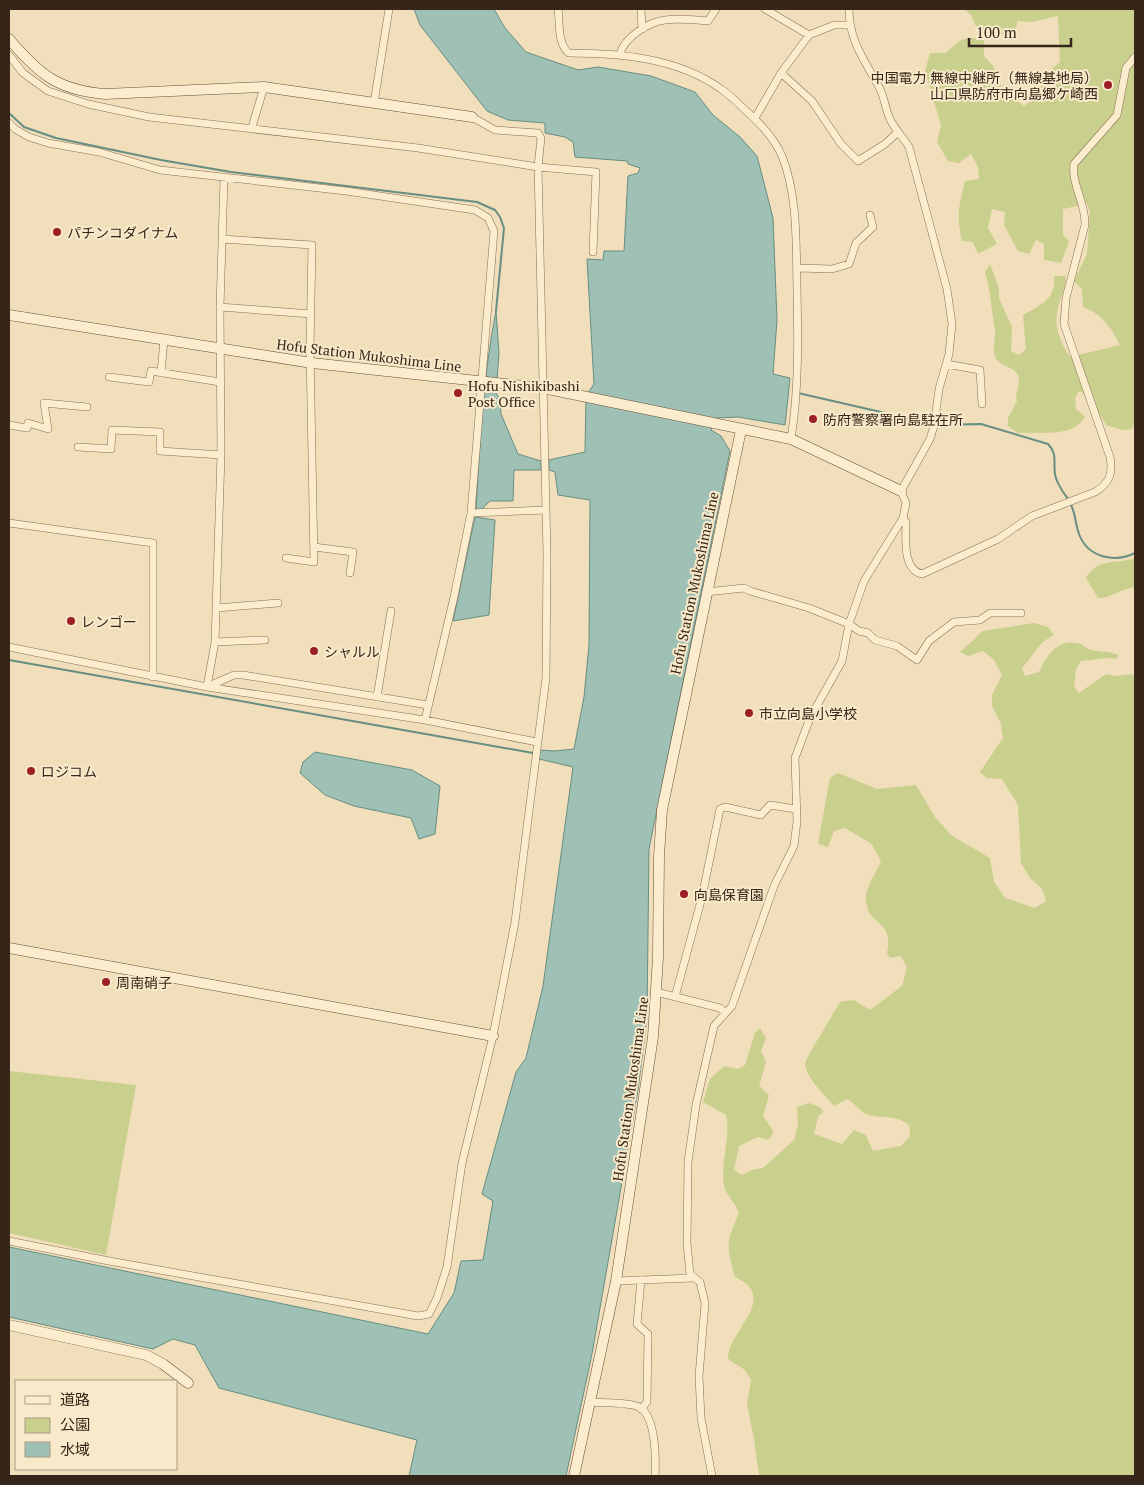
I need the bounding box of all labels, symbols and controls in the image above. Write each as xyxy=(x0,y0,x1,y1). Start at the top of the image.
scale bar xyxy=(969,15,1072,47)
text: 100 m xyxy=(976,22,1017,42)
place label: 中国電力 無線中継所（無線基地局） 山口県防府市向島郷ケ崎西 xyxy=(871,68,1098,103)
marker: 中国電力 無線中継所（無線基地局） 山口県防府市向島郷ケ崎西 xyxy=(1102,79,1114,91)
place label: パチンコダイナム xyxy=(67,223,178,242)
marker: パチンコダイナム xyxy=(51,226,63,238)
street label: Hofu Station Mukoshima Line xyxy=(275,334,463,376)
place label: Hofu Nishikibashi Post Office xyxy=(468,376,580,411)
marker: Hofu Nishikibashi Post Office xyxy=(452,387,464,399)
place label: 防府警察署向島駐在所 xyxy=(823,410,963,429)
marker: 防府警察署向島駐在所 xyxy=(807,413,819,425)
street label: Hofu Station Mukoshima Line xyxy=(665,490,723,676)
place label: レンゴー xyxy=(81,612,137,631)
marker: レンゴー xyxy=(65,615,77,627)
place label: シャルル xyxy=(324,642,380,661)
marker: シャルル xyxy=(308,645,320,657)
place label: 市立向島小学校 xyxy=(759,704,857,723)
marker: 市立向島小学校 xyxy=(743,707,755,719)
place label: ロジコム xyxy=(41,762,97,781)
marker: ロジコム xyxy=(25,765,37,777)
place label: 向島保育園 xyxy=(694,885,764,904)
marker: 向島保育園 xyxy=(678,888,690,900)
place label: 周南硝子 xyxy=(116,973,172,992)
marker: 周南硝子 xyxy=(100,976,112,988)
street label: Hofu Station Mukoshima Line xyxy=(608,996,652,1182)
legend xyxy=(15,1380,178,1470)
text: 道路 xyxy=(60,1389,90,1409)
text: 公園 xyxy=(60,1414,90,1434)
text: 水域 xyxy=(60,1439,90,1459)

